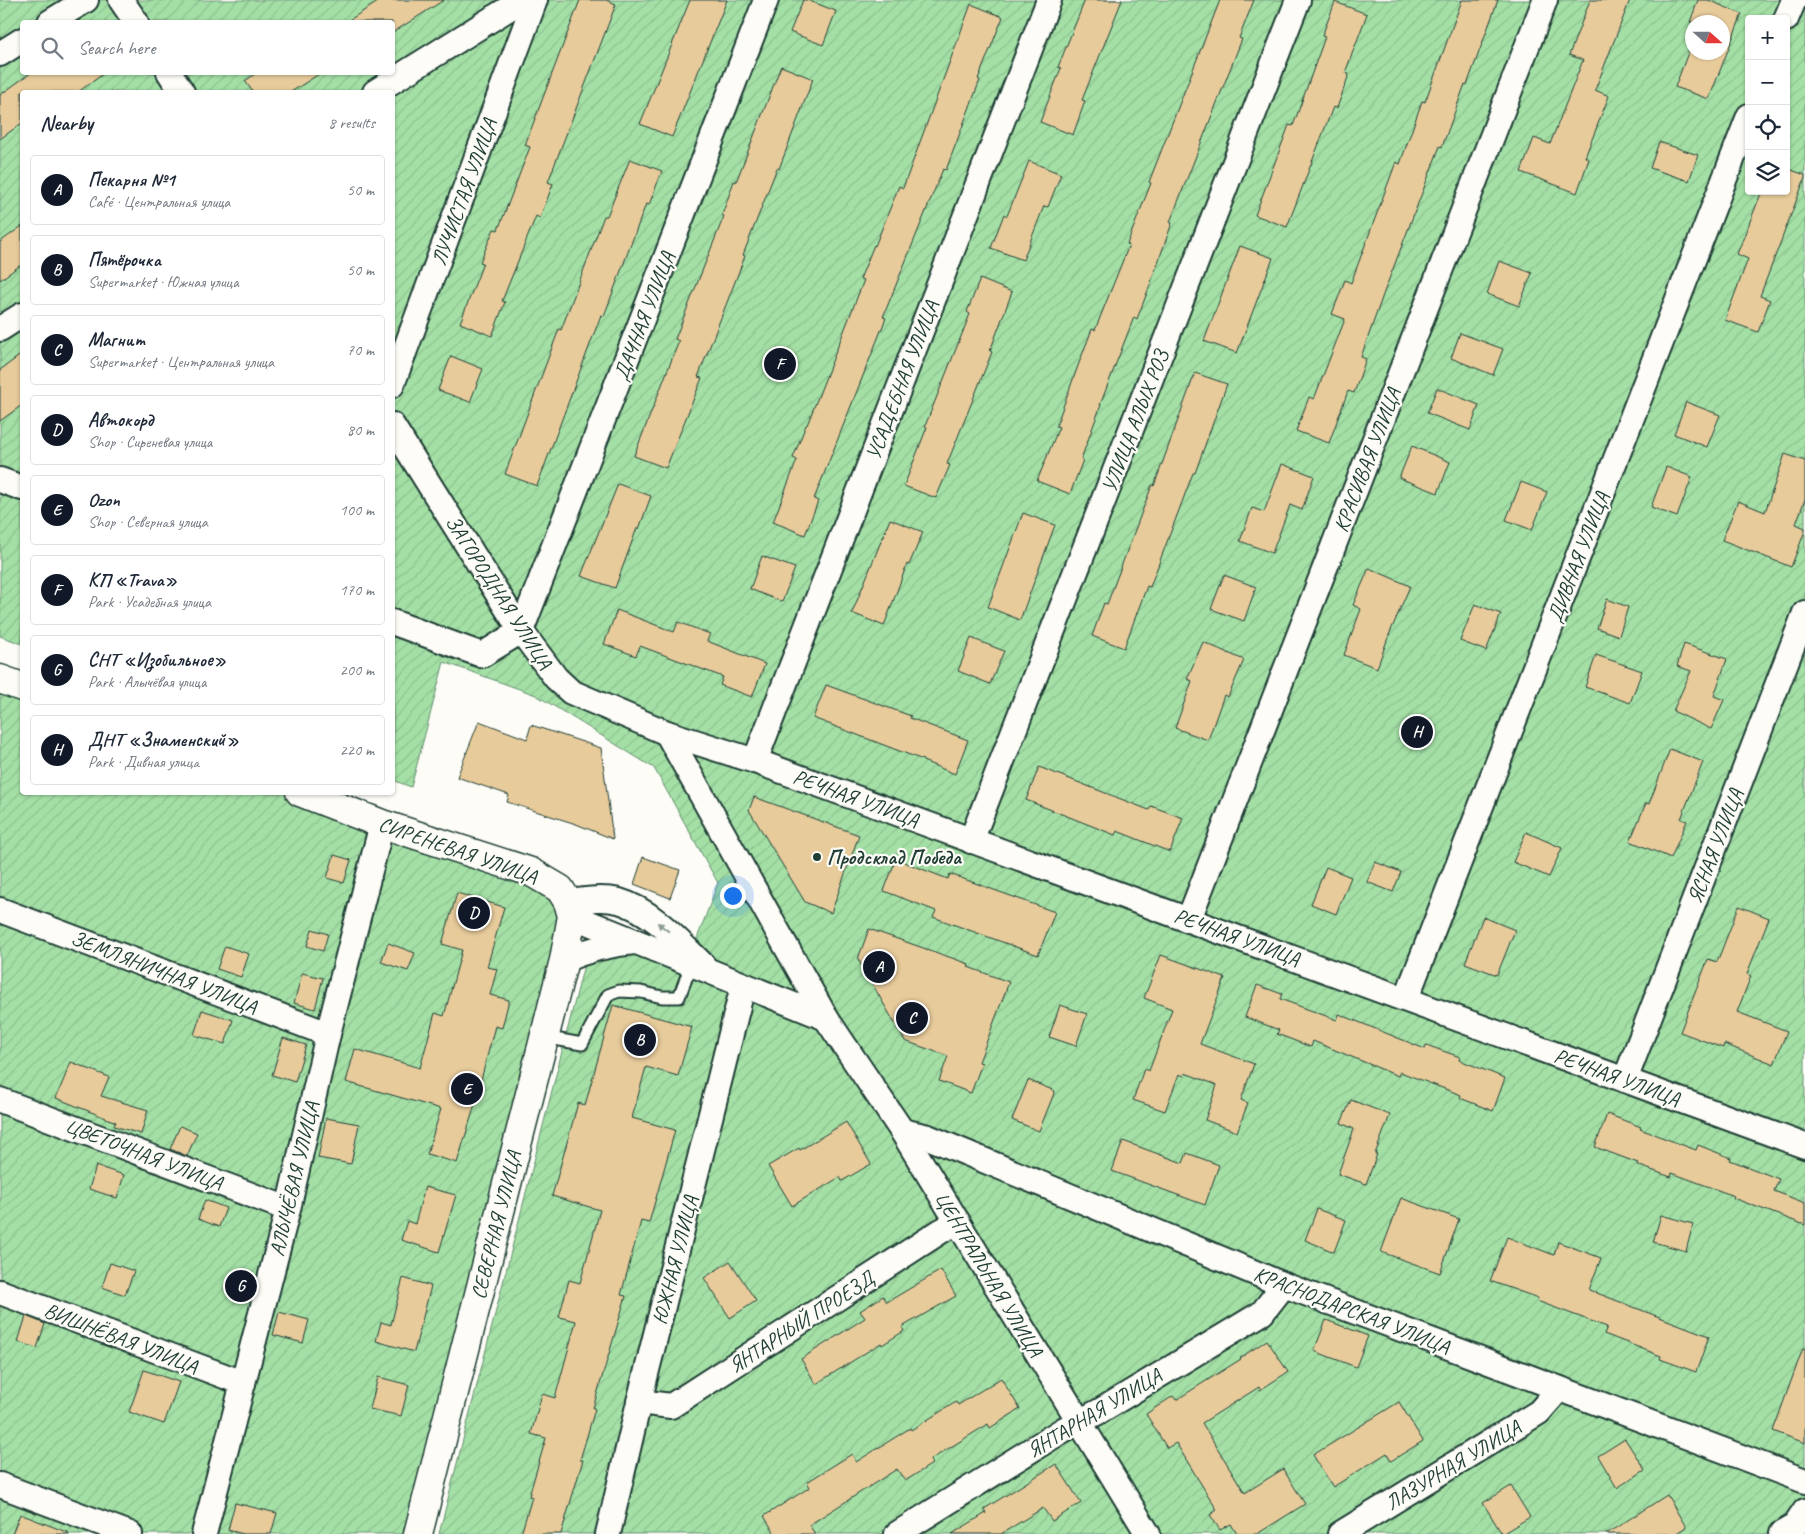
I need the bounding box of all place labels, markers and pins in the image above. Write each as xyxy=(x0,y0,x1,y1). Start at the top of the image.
pin: F xyxy=(764,345,796,383)
pin: H xyxy=(1401,713,1433,751)
place label: Продсклад Победа xyxy=(827,844,963,870)
marker: Продсклад Победа xyxy=(811,851,823,863)
pin: D xyxy=(458,894,490,932)
pin: A xyxy=(863,948,895,986)
pin: C xyxy=(896,999,928,1037)
pin: B xyxy=(624,1021,656,1059)
pin: E xyxy=(451,1070,483,1108)
pin: G xyxy=(225,1267,257,1305)

